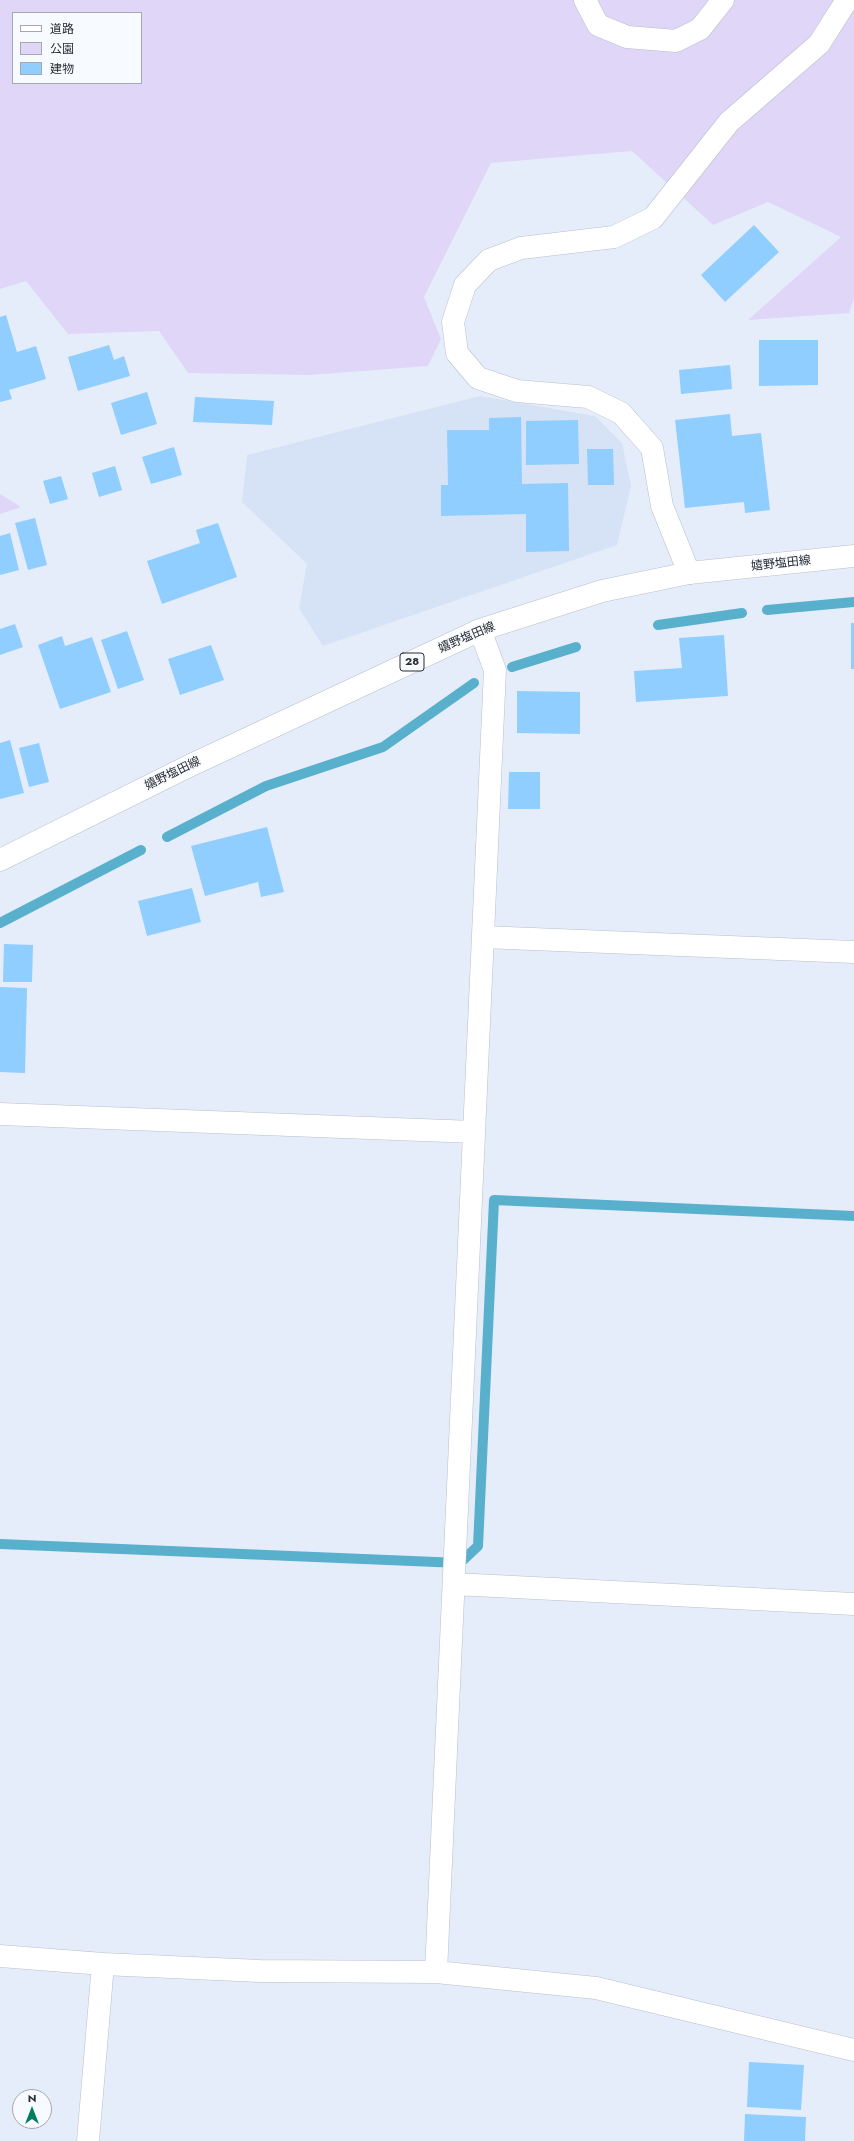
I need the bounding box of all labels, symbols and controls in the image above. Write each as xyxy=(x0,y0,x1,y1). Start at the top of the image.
legend xyxy=(12,12,142,84)
text: 道路 xyxy=(50,20,74,38)
text: 公園 xyxy=(50,40,74,58)
text: 建物 xyxy=(50,60,74,78)
street label: 嬉野塩田線 xyxy=(750,554,812,574)
street label: 嬉野塩田線 xyxy=(437,620,497,656)
road number: 28 xyxy=(400,653,424,671)
street label: 嬉野塩田線 xyxy=(143,754,203,794)
north arrow xyxy=(12,2089,52,2129)
text: N xyxy=(28,2090,36,2106)

